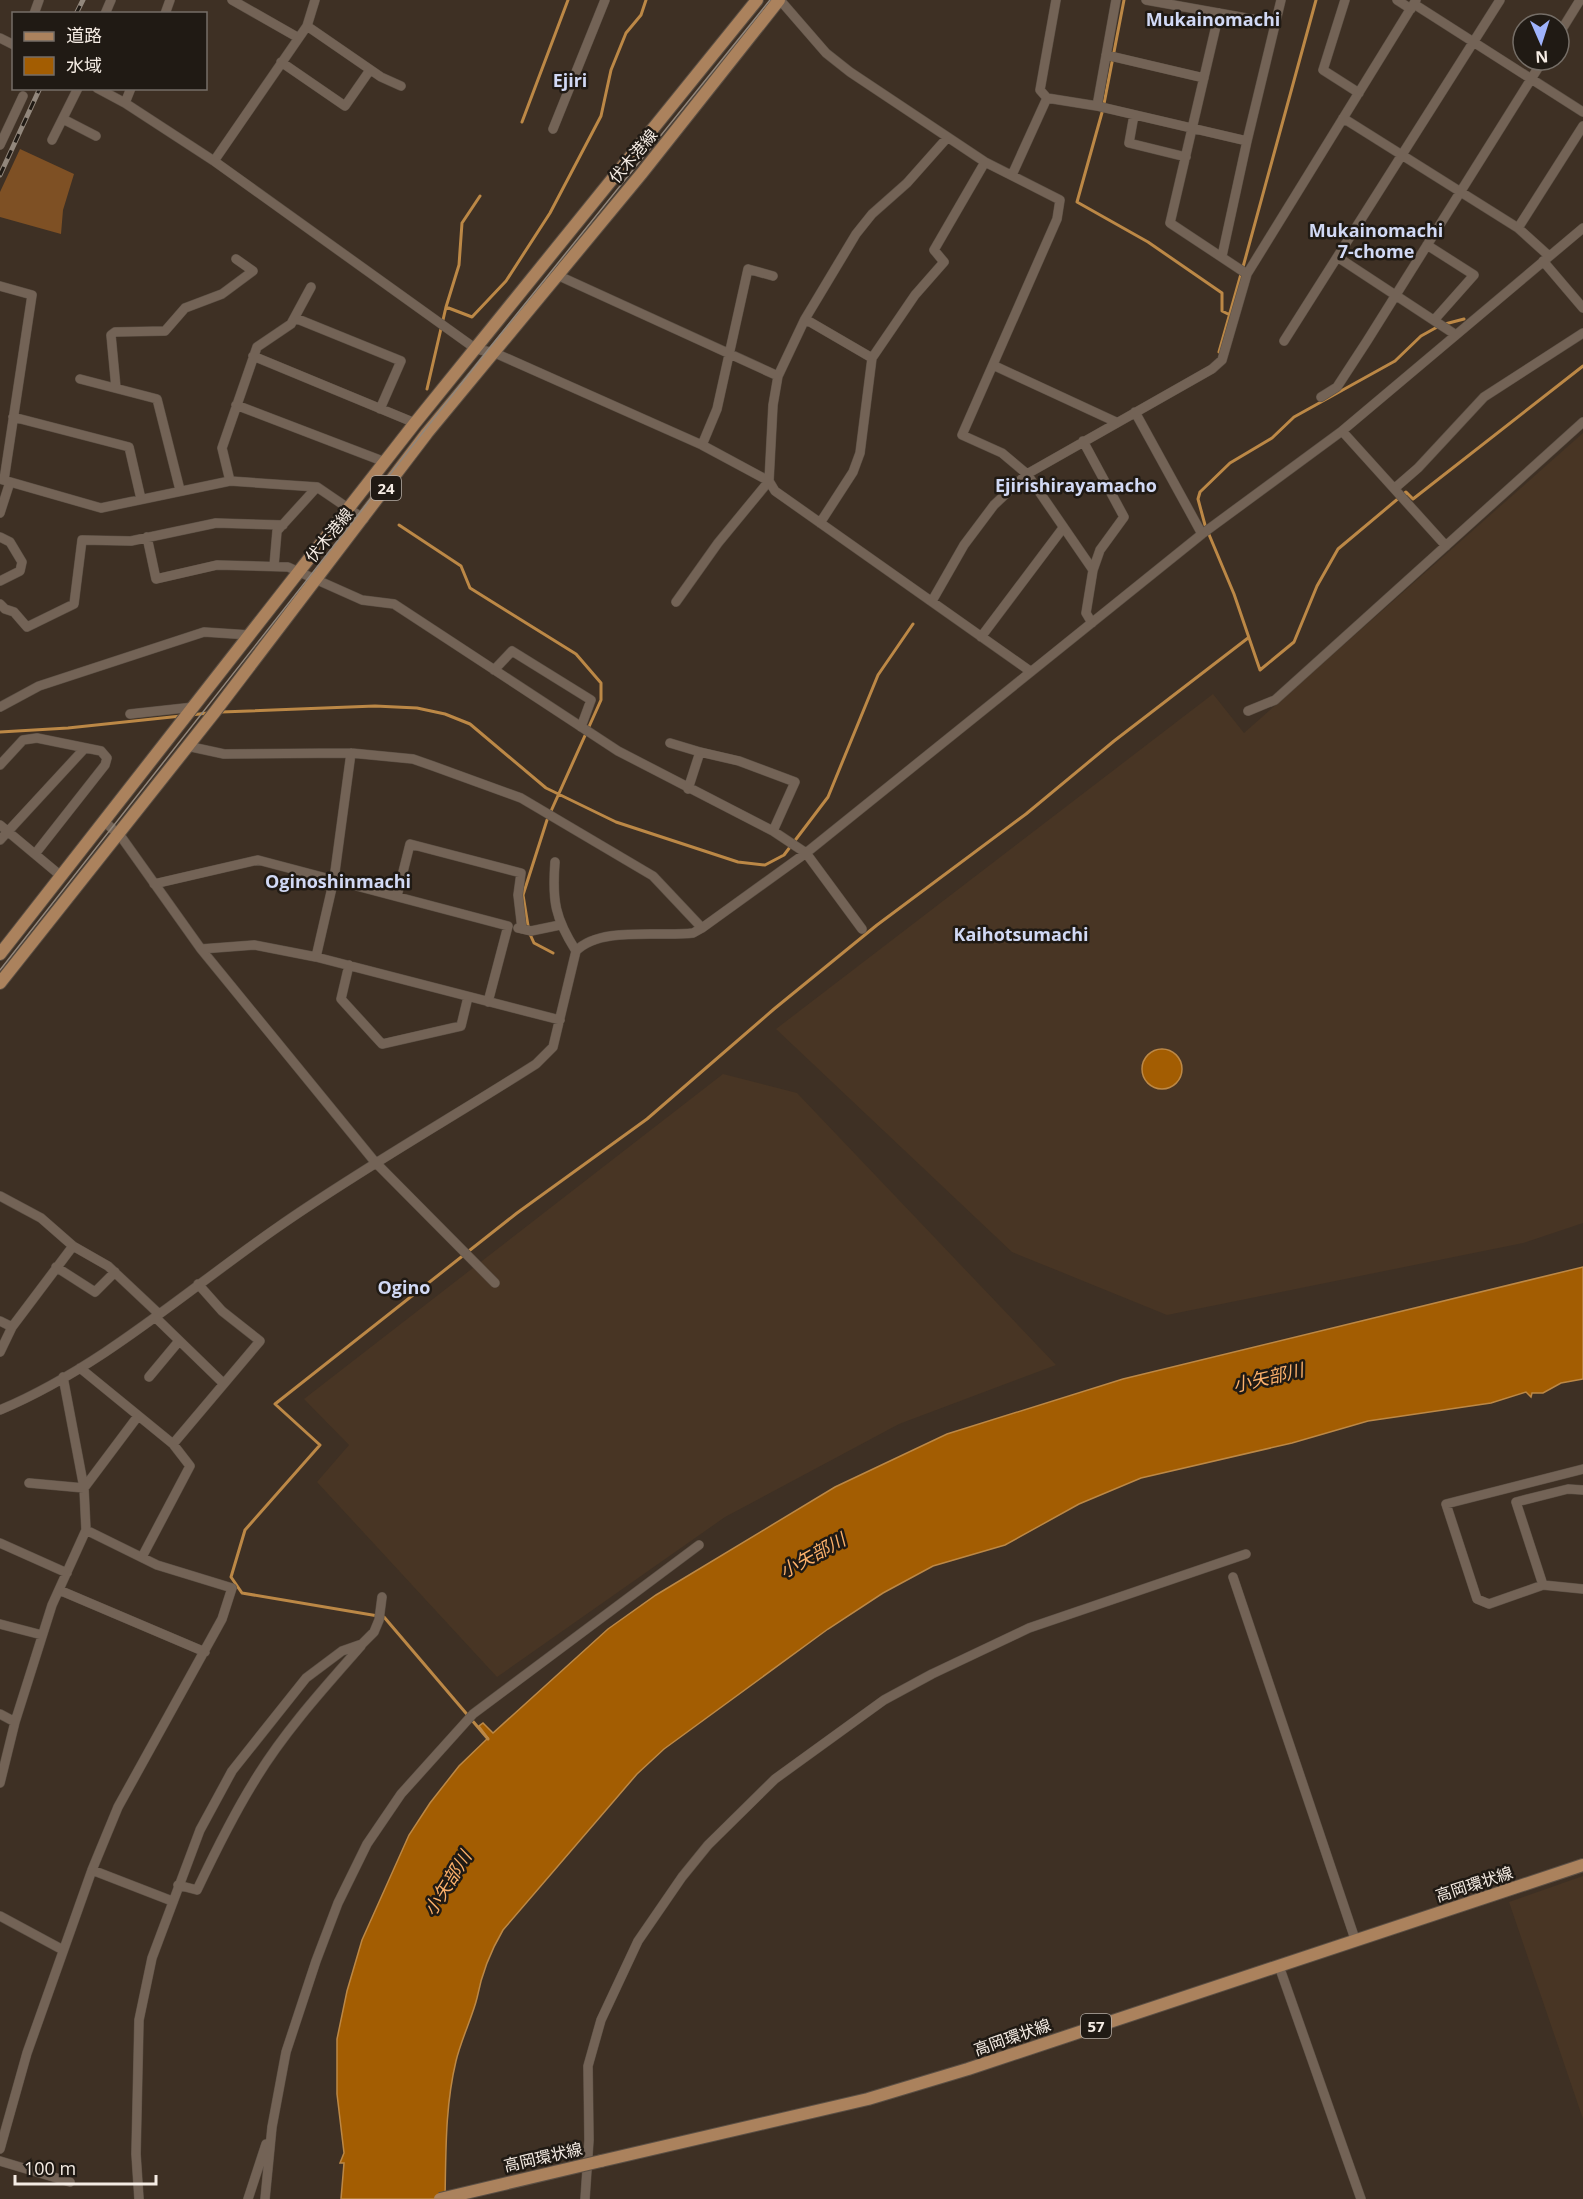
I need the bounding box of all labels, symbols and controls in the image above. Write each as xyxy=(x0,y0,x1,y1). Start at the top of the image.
district label: Mukainomachi xyxy=(1146,7,1280,31)
legend xyxy=(12,12,207,90)
north arrow xyxy=(1511,12,1571,72)
text: 道路 xyxy=(66,23,102,47)
text: N xyxy=(1535,46,1549,68)
text: 水域 xyxy=(66,53,102,77)
district label: Ejiri xyxy=(553,68,587,92)
street label: 伏木港線 xyxy=(604,124,662,188)
district label: Mukainomachi 7-chome xyxy=(1309,218,1443,263)
district label: Ejirishirayamacho xyxy=(995,473,1157,497)
road number: 24 xyxy=(371,476,401,500)
street label: 伏木港線 xyxy=(300,503,358,567)
district label: Oginoshinmachi xyxy=(265,869,411,893)
district label: Kaihotsumachi xyxy=(953,922,1089,946)
district label: Ogino xyxy=(378,1275,430,1299)
water label: 小矢部川 xyxy=(1230,1357,1308,1397)
water label: 小矢部川 xyxy=(775,1526,851,1583)
water label: 小矢部川 xyxy=(418,1844,477,1920)
street label: 高岡環状線 xyxy=(1433,1861,1515,1907)
street label: 高岡環状線 xyxy=(971,2014,1053,2060)
road number: 57 xyxy=(1081,2014,1111,2038)
street label: 高岡環状線 xyxy=(502,2137,584,2177)
scale bar xyxy=(15,2148,156,2186)
text: 100 m xyxy=(24,2156,76,2180)

